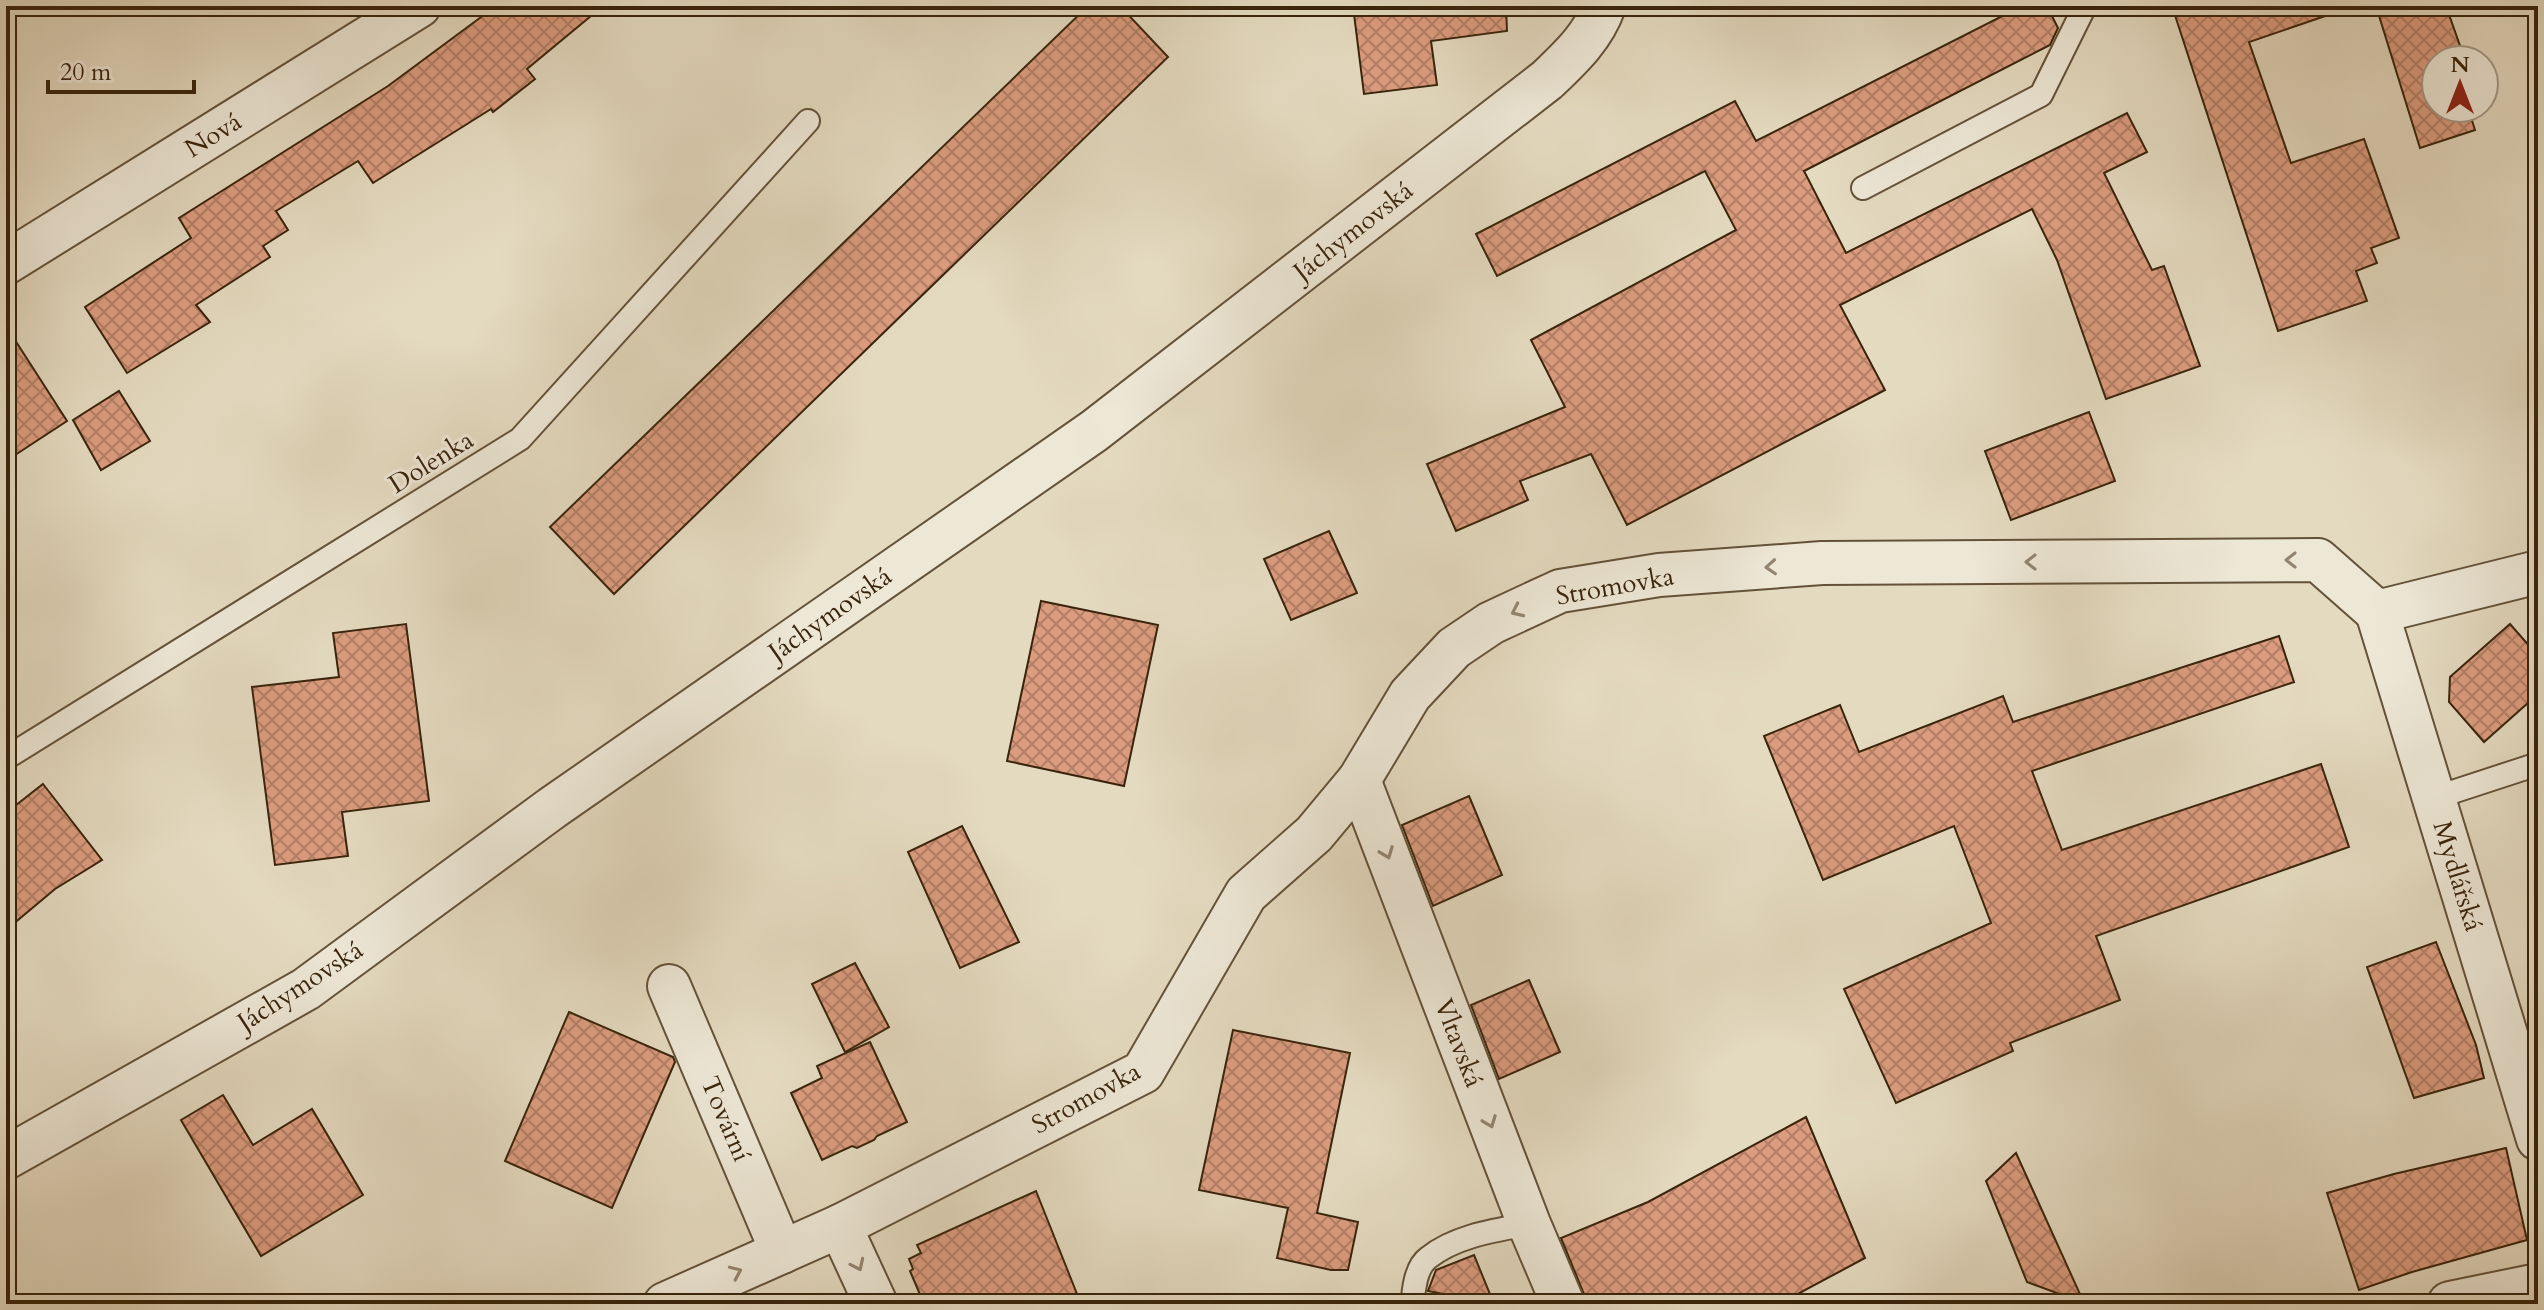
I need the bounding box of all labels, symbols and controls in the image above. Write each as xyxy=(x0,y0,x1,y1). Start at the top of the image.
scale bar xyxy=(48,44,194,94)
north arrow xyxy=(2420,44,2500,124)
text: N xyxy=(2450,50,2470,80)
text: 20 m xyxy=(60,56,112,89)
street label: Nová xyxy=(178,104,248,166)
street label: Jáchymovská xyxy=(1283,173,1420,291)
street label: Dolenka xyxy=(382,422,480,502)
one-way arrow xyxy=(2284,551,2297,569)
one-way arrow xyxy=(2024,553,2037,570)
street label: Stromovka xyxy=(1553,558,1677,614)
one-way arrow xyxy=(1764,558,1777,575)
street label: Jáchymovská xyxy=(758,559,899,672)
one-way arrow xyxy=(1511,601,1525,617)
street label: Mydlářská xyxy=(2425,817,2491,935)
one-way arrow xyxy=(1377,845,1394,859)
street label: Jáchymovská xyxy=(227,932,369,1042)
street label: Vltavská xyxy=(1426,994,1492,1092)
street label: Stromovka xyxy=(1025,1054,1147,1142)
street label: Tovární xyxy=(692,1071,760,1167)
one-way arrow xyxy=(1480,1114,1497,1128)
one-way arrow xyxy=(848,1257,864,1271)
one-way arrow xyxy=(728,1266,743,1282)

